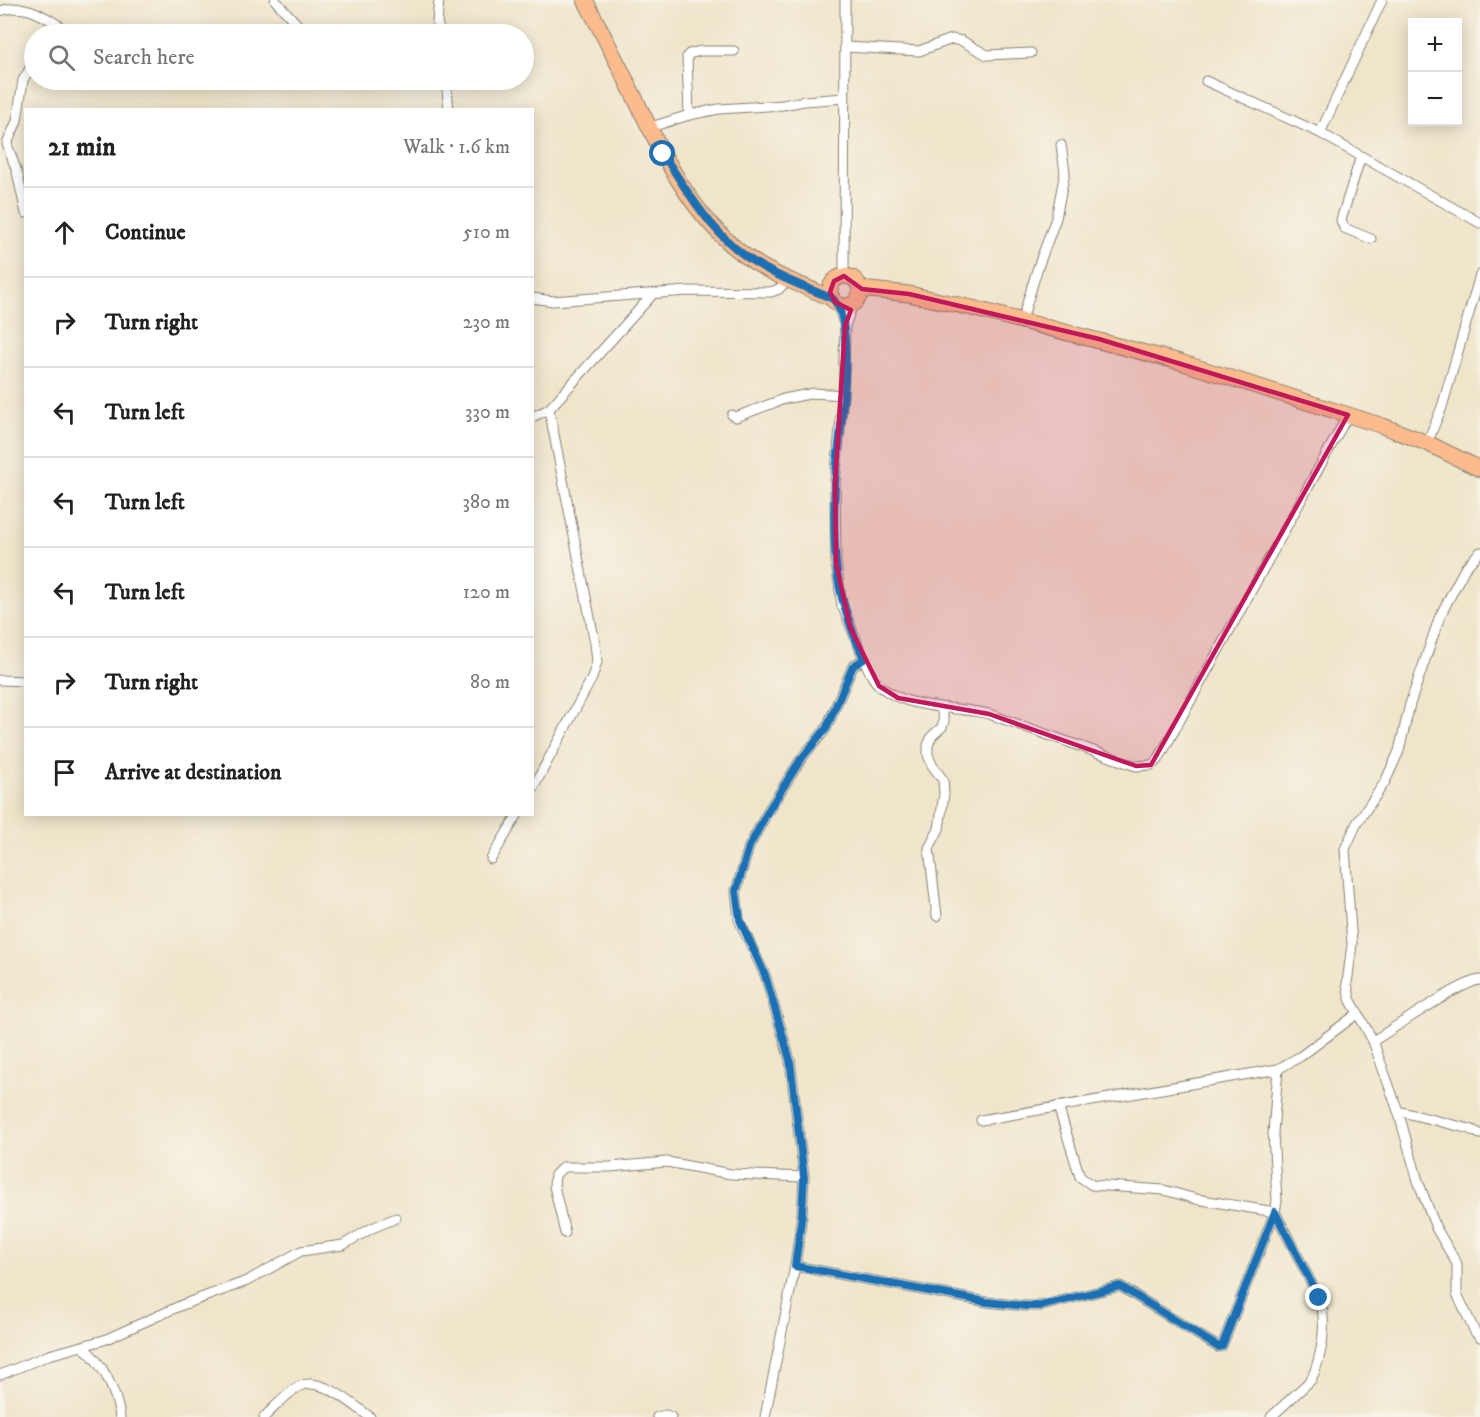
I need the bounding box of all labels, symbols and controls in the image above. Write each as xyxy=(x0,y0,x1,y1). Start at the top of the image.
map controls xyxy=(1408,18,1462,126)
button: + xyxy=(1408,18,1462,72)
search box xyxy=(24,24,534,90)
icon: search xyxy=(45,41,78,74)
text: Search here xyxy=(93,44,195,71)
button: − xyxy=(1408,72,1462,126)
text: 21 min xyxy=(48,131,116,164)
text: Walk · 1.6 km xyxy=(403,135,510,160)
route start xyxy=(649,140,675,166)
icon: ahead xyxy=(48,216,81,249)
text: Continue xyxy=(105,219,186,246)
text: 510 m xyxy=(463,220,510,245)
icon: right xyxy=(48,306,81,339)
text: Turn right xyxy=(105,309,198,336)
text: 230 m xyxy=(463,310,510,335)
icon: left xyxy=(48,396,81,429)
text: Turn left xyxy=(105,399,185,426)
text: 330 m xyxy=(465,400,510,425)
icon: left xyxy=(48,486,81,519)
text: Turn left xyxy=(105,489,185,516)
text: 380 m xyxy=(462,490,510,515)
icon: left xyxy=(48,576,81,609)
text: Turn left xyxy=(105,579,185,606)
text: 120 m xyxy=(463,580,510,605)
icon: right xyxy=(48,666,81,699)
text: Turn right xyxy=(105,669,198,696)
text: 80 m xyxy=(470,670,510,695)
icon: arrive xyxy=(48,756,81,789)
text: Arrive at destination xyxy=(105,759,282,786)
route end xyxy=(1305,1284,1331,1310)

